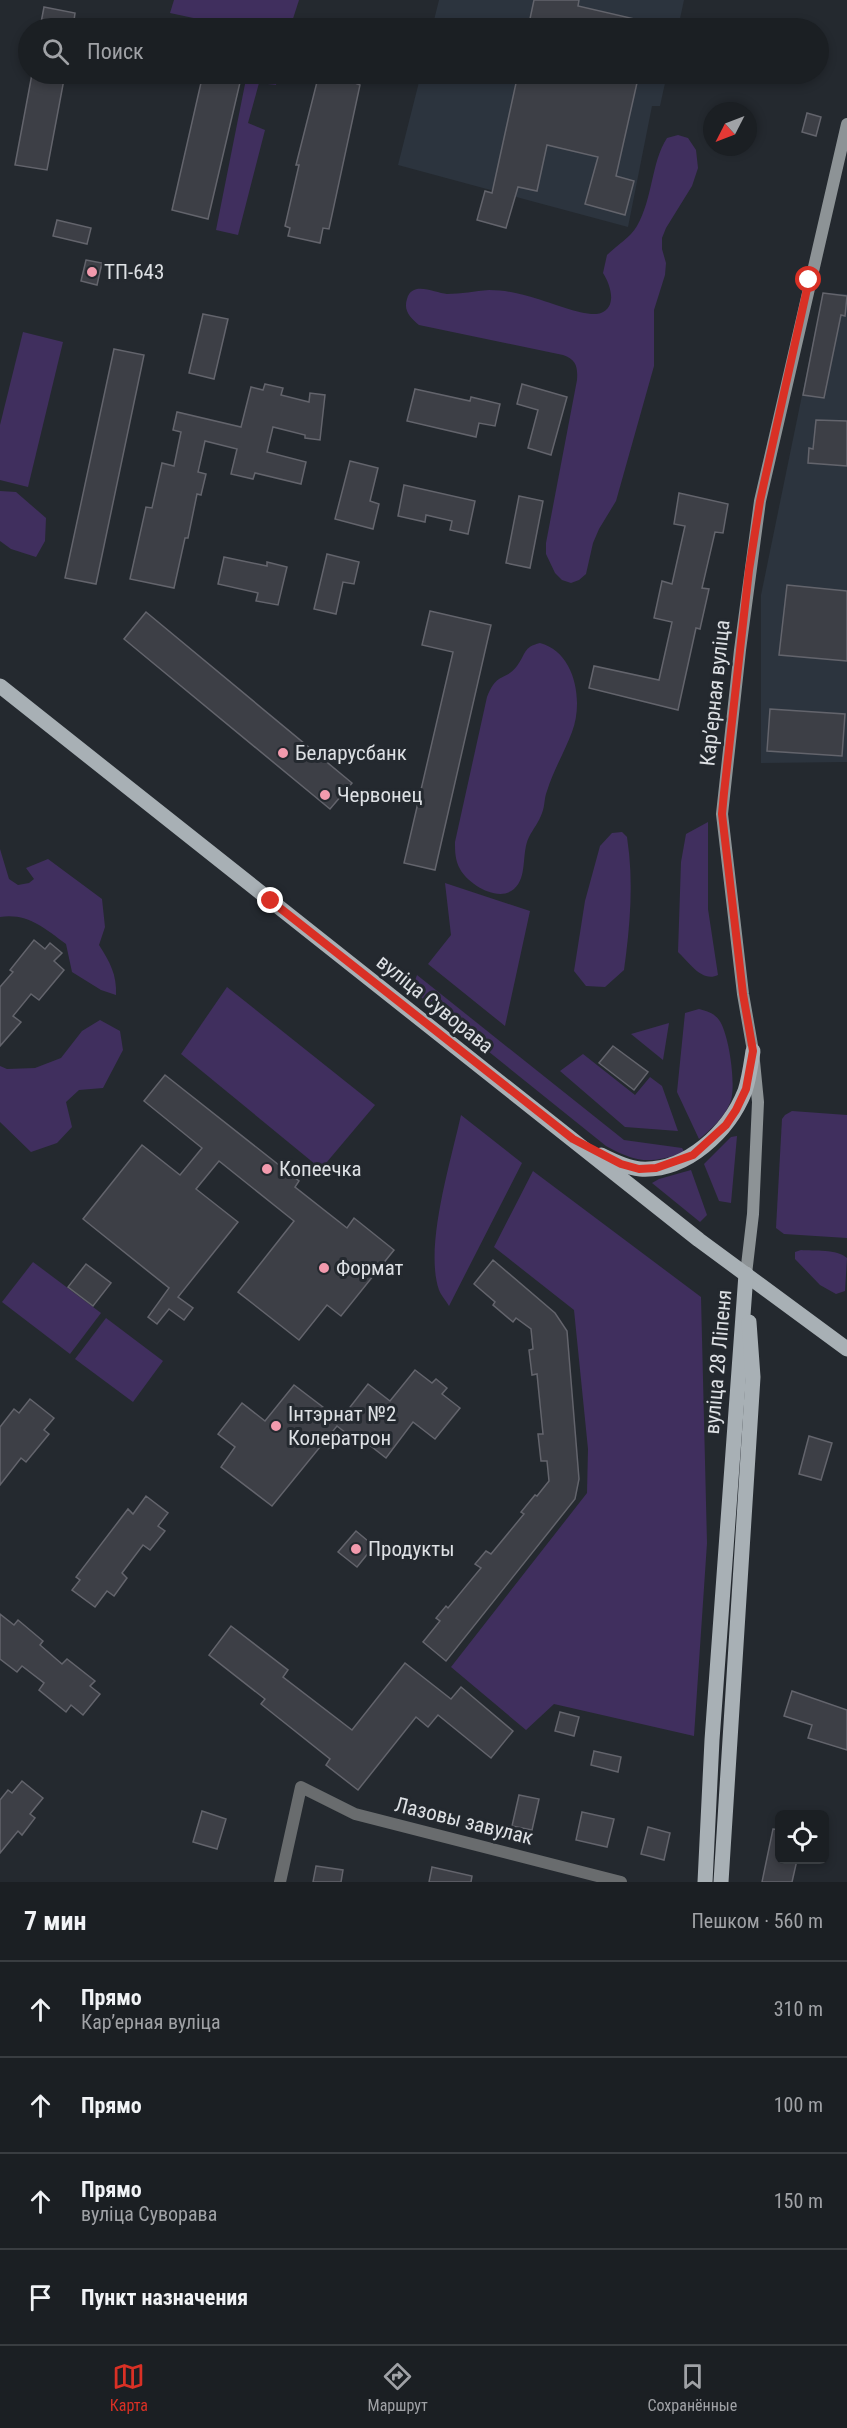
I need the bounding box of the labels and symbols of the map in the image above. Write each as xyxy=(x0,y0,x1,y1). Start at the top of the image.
north arrow xyxy=(703,102,757,156)
place label: ТП-643 xyxy=(104,260,164,284)
marker: ТП-643 xyxy=(85,265,99,279)
route start xyxy=(795,266,821,292)
street label: Карʼерная вуліца xyxy=(695,619,735,767)
place label: Беларусбанк xyxy=(295,741,407,765)
marker: Беларусбанк xyxy=(276,746,290,760)
place label: Червонец xyxy=(337,783,422,807)
marker: Червонец xyxy=(318,788,332,802)
route end xyxy=(257,887,283,913)
street label: вуліца Суворава xyxy=(372,950,498,1058)
place label: Копеечка xyxy=(279,1157,362,1181)
marker: Копеечка xyxy=(260,1162,274,1176)
place label: Формат xyxy=(336,1256,404,1280)
marker: Формат xyxy=(317,1261,331,1275)
street label: вуліца 28 Ліпеня xyxy=(700,1289,736,1435)
place label: Інтэрнат №2 Колератрон xyxy=(288,1402,396,1450)
marker: Інтэрнат №2 Колератрон xyxy=(269,1419,283,1433)
place label: Продукты xyxy=(368,1537,455,1561)
marker: Продукты xyxy=(349,1542,363,1556)
street label: Лазовы завулак xyxy=(392,1792,536,1850)

